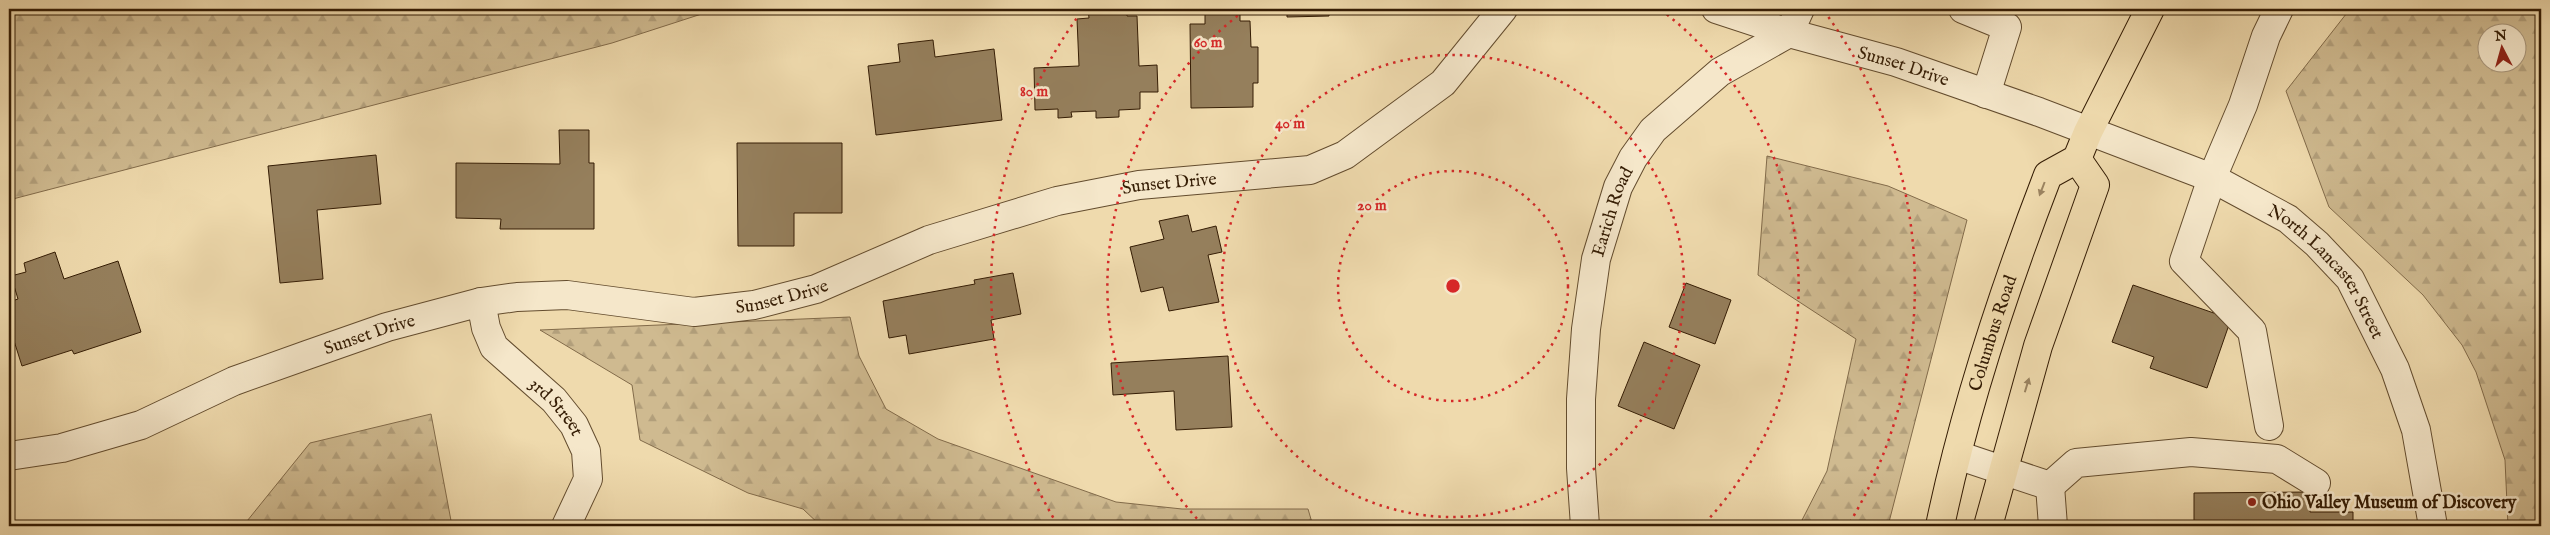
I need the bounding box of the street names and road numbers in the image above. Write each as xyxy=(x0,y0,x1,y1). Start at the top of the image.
street label: Sunset Drive xyxy=(1855,42,1952,93)
street label: Earich Road xyxy=(1587,163,1640,260)
street label: Sunset Drive xyxy=(1120,168,1217,201)
street label: North Lancaster Street xyxy=(2263,200,2388,343)
street label: Columbus Road xyxy=(1964,272,2023,394)
street label: Sunset Drive xyxy=(734,275,832,320)
street label: Sunset Drive xyxy=(321,310,418,361)
street label: 3rd Street xyxy=(524,373,588,440)

